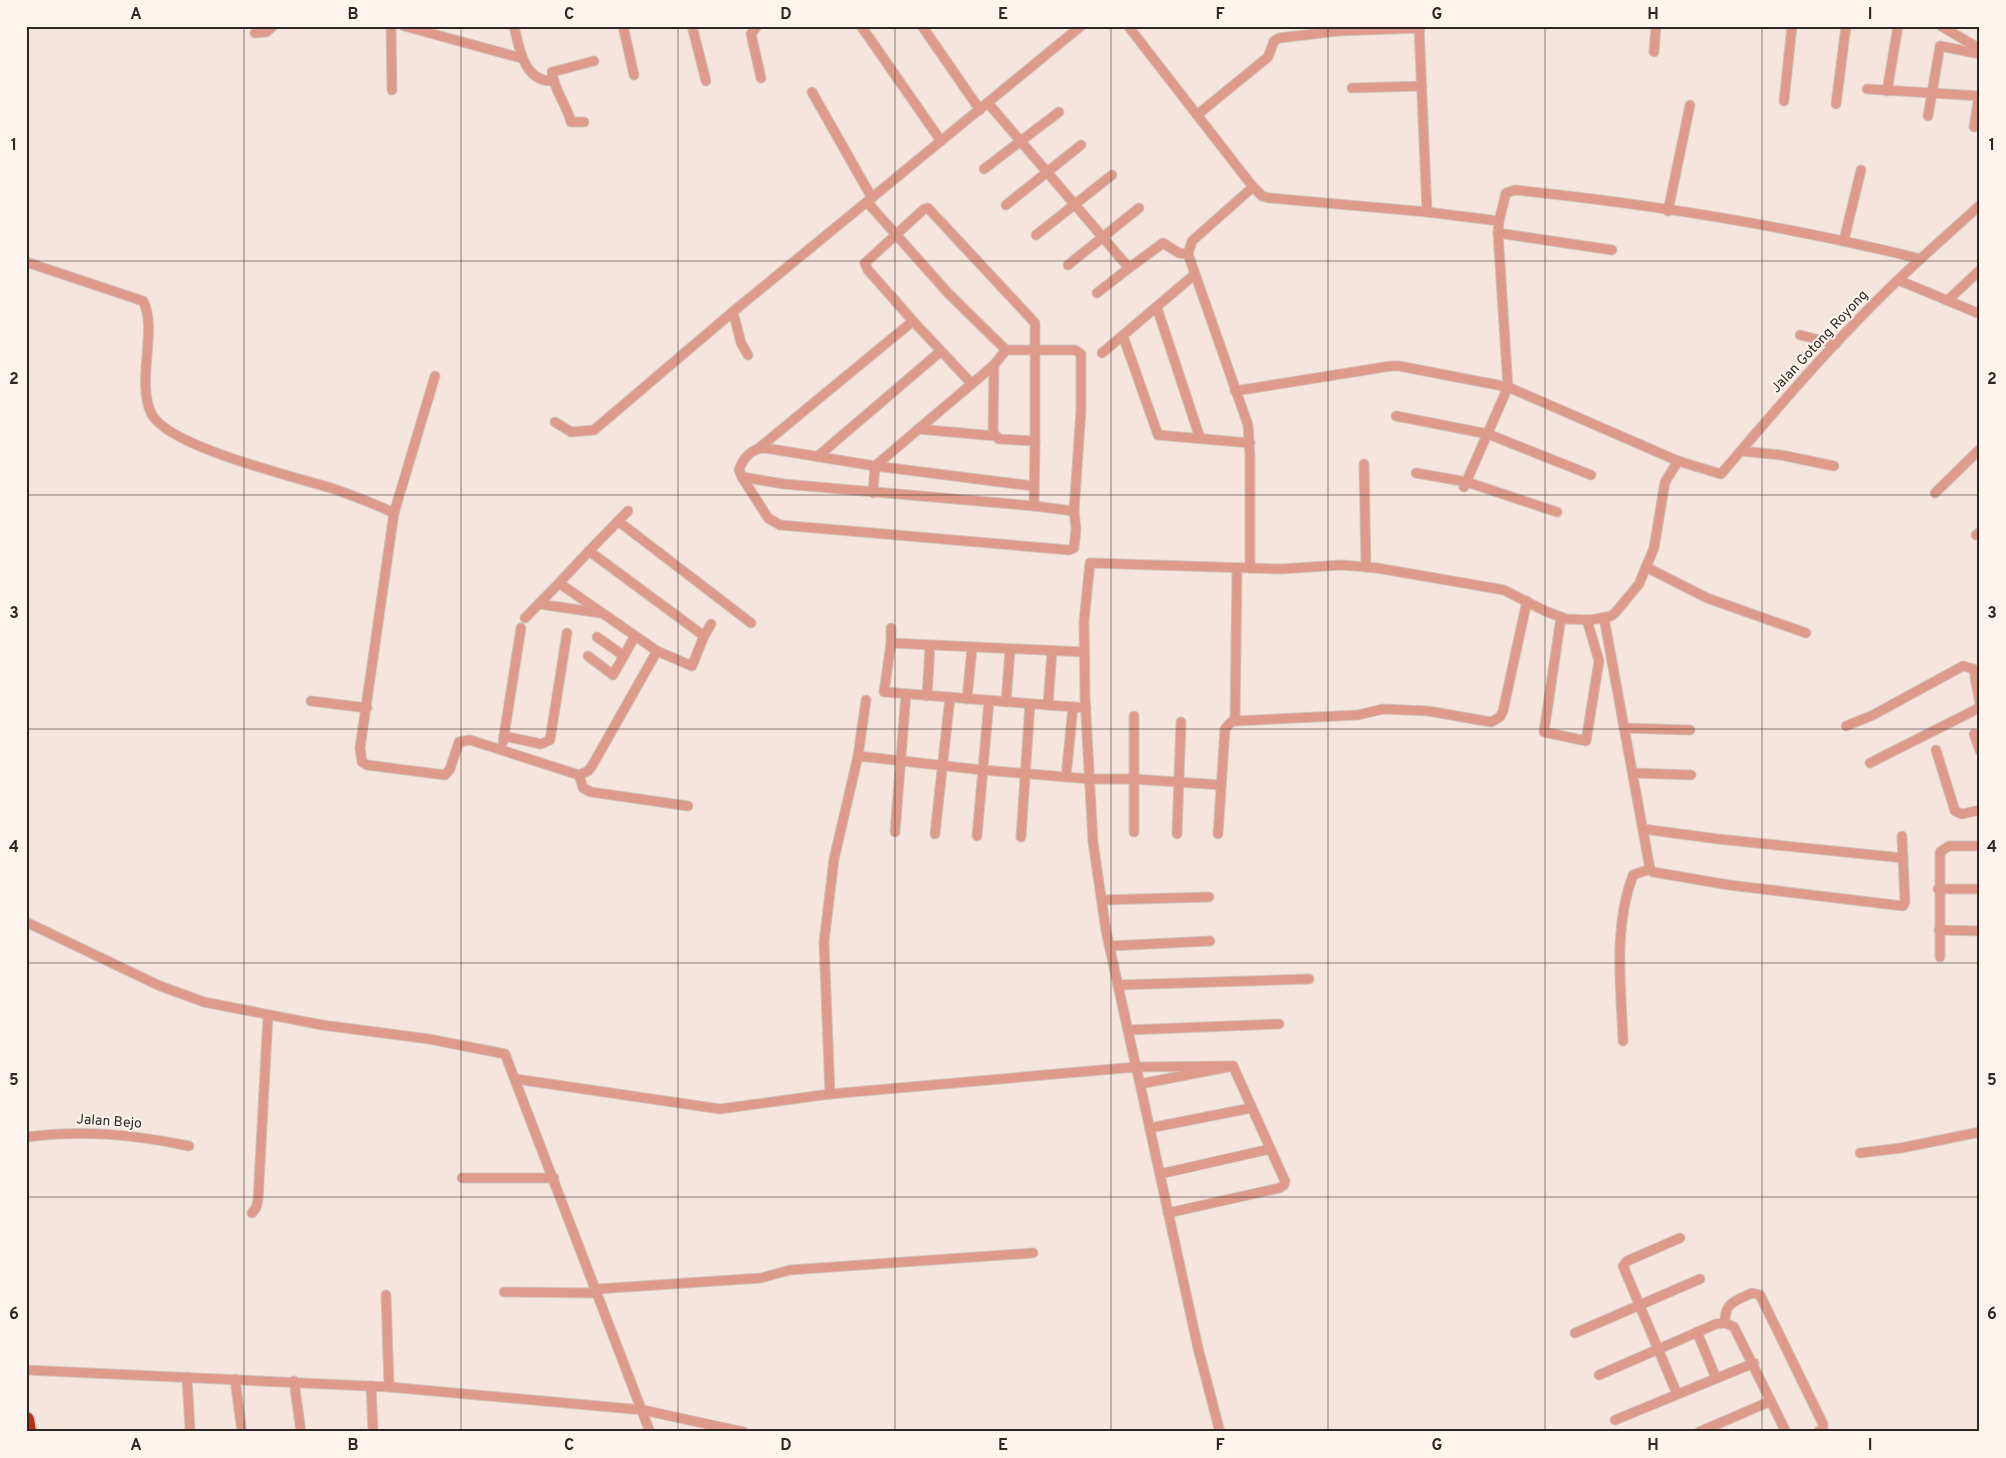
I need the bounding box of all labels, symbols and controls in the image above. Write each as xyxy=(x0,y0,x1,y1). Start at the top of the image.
text: A xyxy=(130,5,142,25)
text: B xyxy=(347,5,359,25)
text: C xyxy=(564,5,574,25)
text: D xyxy=(780,5,792,25)
text: E xyxy=(998,5,1008,25)
text: F xyxy=(1215,5,1225,25)
text: G xyxy=(1432,5,1442,25)
text: H xyxy=(1647,5,1659,25)
text: I xyxy=(1868,5,1872,25)
text: 1 xyxy=(11,136,17,156)
text: 1 xyxy=(1989,136,1995,156)
street label: Jalan Gotong Royong xyxy=(1768,287,1872,397)
text: 2 xyxy=(9,370,19,390)
text: 2 xyxy=(1987,370,1997,390)
text: 3 xyxy=(9,604,19,624)
text: 3 xyxy=(1987,604,1997,624)
text: 4 xyxy=(9,838,19,858)
text: 4 xyxy=(1987,838,1997,858)
text: 5 xyxy=(9,1071,19,1091)
text: 5 xyxy=(1987,1071,1997,1091)
street label: Jalan Bejo xyxy=(76,1111,142,1133)
text: 6 xyxy=(9,1305,19,1325)
text: 6 xyxy=(1987,1305,1997,1325)
text: A xyxy=(130,1436,142,1456)
text: B xyxy=(347,1436,359,1456)
text: C xyxy=(564,1436,574,1456)
text: D xyxy=(780,1436,792,1456)
text: E xyxy=(998,1436,1008,1456)
text: F xyxy=(1215,1436,1225,1456)
text: G xyxy=(1432,1436,1442,1456)
text: H xyxy=(1647,1436,1659,1456)
text: I xyxy=(1868,1436,1872,1456)

